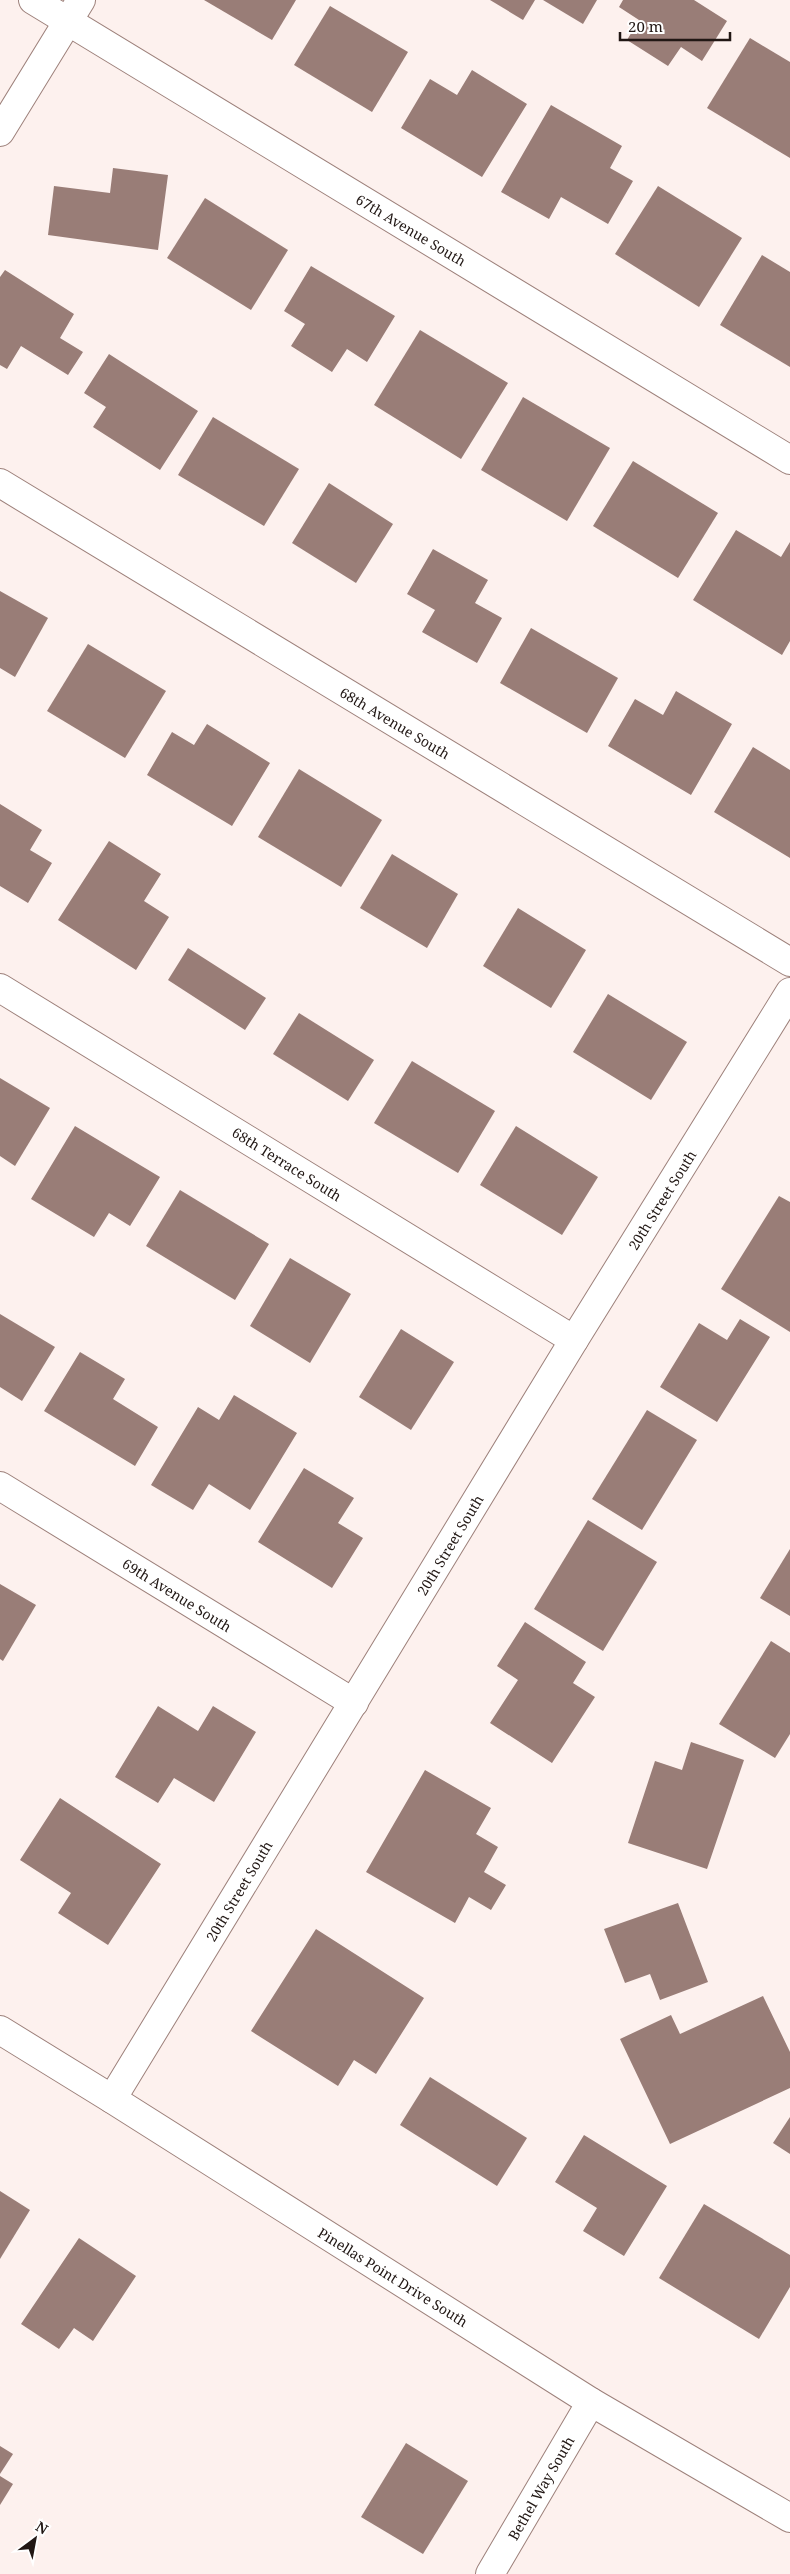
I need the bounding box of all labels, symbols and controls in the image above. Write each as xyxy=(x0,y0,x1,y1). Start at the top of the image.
scale bar xyxy=(620,10,730,42)
text: 20 m xyxy=(628,16,663,36)
street label: 67th Avenue South xyxy=(352,190,470,270)
street label: 68th Avenue South xyxy=(336,683,454,763)
street label: 68th Terrace South xyxy=(229,1123,345,1205)
street label: 20th Street South xyxy=(624,1146,700,1253)
street label: 20th Street South xyxy=(412,1491,488,1599)
street label: 69th Avenue South xyxy=(119,1554,235,1636)
street label: 20th Street South xyxy=(201,1837,277,1945)
street label: Pinellas Point Drive South xyxy=(314,2223,472,2331)
street label: Bethel Way South xyxy=(503,2432,579,2543)
north arrow xyxy=(10,2514,60,2564)
text: N xyxy=(32,2517,52,2539)

